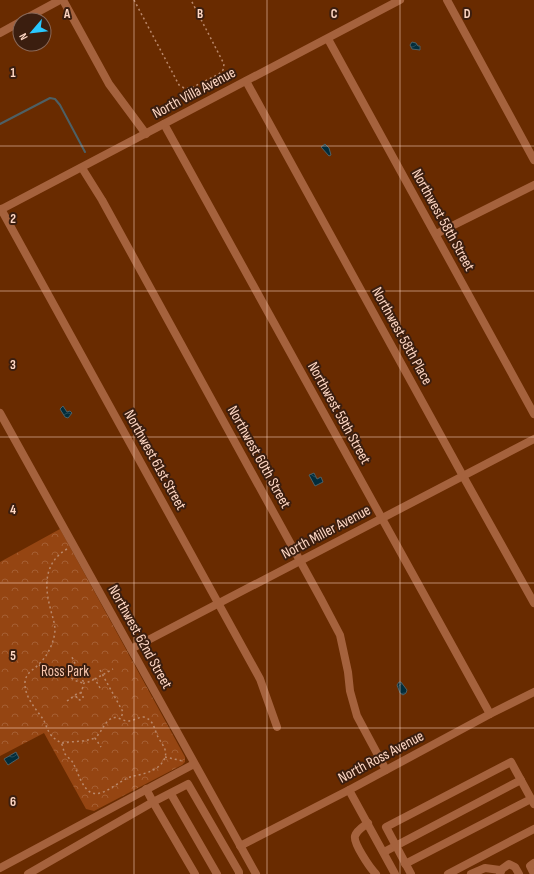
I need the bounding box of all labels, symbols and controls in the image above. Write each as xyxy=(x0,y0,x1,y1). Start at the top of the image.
text: A xyxy=(63,6,71,22)
text: B xyxy=(197,6,203,22)
text: C xyxy=(331,6,338,22)
text: D xyxy=(464,6,471,22)
north arrow xyxy=(12,12,52,52)
text: N xyxy=(16,31,31,42)
street label: North Villa Avenue xyxy=(149,63,239,123)
text: 1 xyxy=(10,65,16,81)
street label: Northwest 58th Street xyxy=(407,166,479,275)
text: 2 xyxy=(10,211,16,227)
street label: Northwest 58th Place xyxy=(367,284,437,388)
text: 3 xyxy=(10,357,16,373)
street label: Northwest 59th Street xyxy=(303,359,375,468)
street label: Northwest 60th Street xyxy=(223,402,295,512)
street label: Northwest 61st Street xyxy=(120,406,191,514)
street label: North Miller Avenue xyxy=(278,501,374,563)
text: 4 xyxy=(10,502,16,518)
street label: Northwest 62nd Street xyxy=(104,582,177,693)
text: 5 xyxy=(10,648,16,664)
park label: Ross Park xyxy=(41,662,89,681)
street label: North Ross Avenue xyxy=(335,726,427,788)
text: 6 xyxy=(10,794,16,810)

